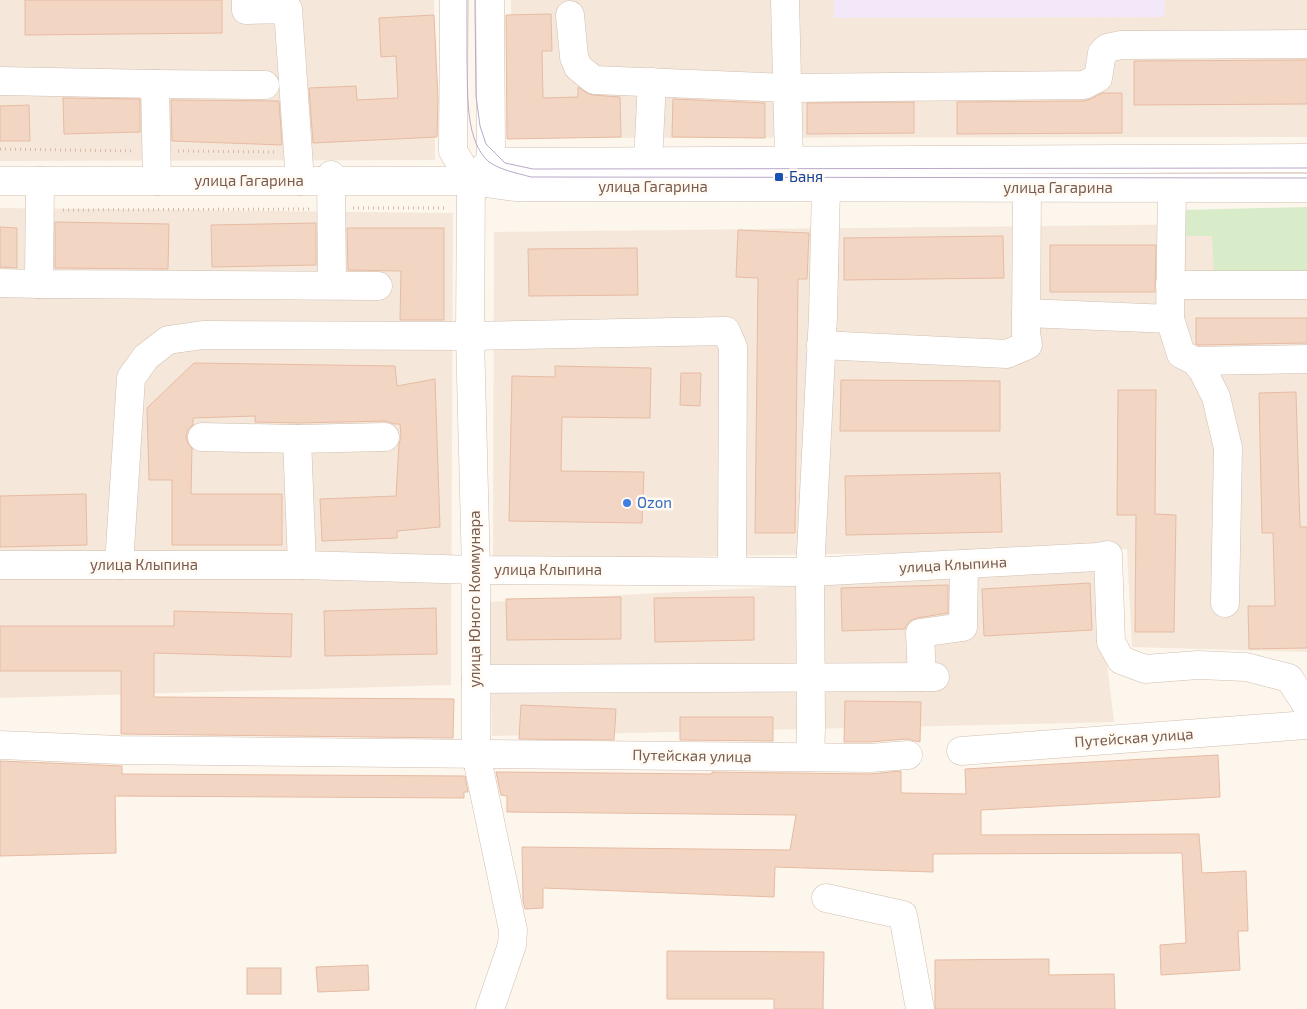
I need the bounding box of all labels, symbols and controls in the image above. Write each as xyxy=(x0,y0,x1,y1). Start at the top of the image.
place label: Баня xyxy=(789,167,823,185)
street label: улица Гагарина xyxy=(194,171,304,190)
marker: Баня xyxy=(773,171,785,183)
street label: улица Гагарина xyxy=(598,177,708,196)
street label: улица Гагарина xyxy=(1003,178,1113,197)
place label: Ozon xyxy=(637,493,672,511)
marker: Ozon xyxy=(621,497,633,509)
street label: улица Юного Коммунара xyxy=(465,510,484,688)
street label: улица Клыпина xyxy=(899,552,1007,577)
street label: улица Клыпина xyxy=(90,555,198,574)
street label: улица Клыпина xyxy=(494,560,602,579)
street label: Путейская улица xyxy=(1074,724,1194,751)
street label: Путейская улица xyxy=(632,745,752,766)

